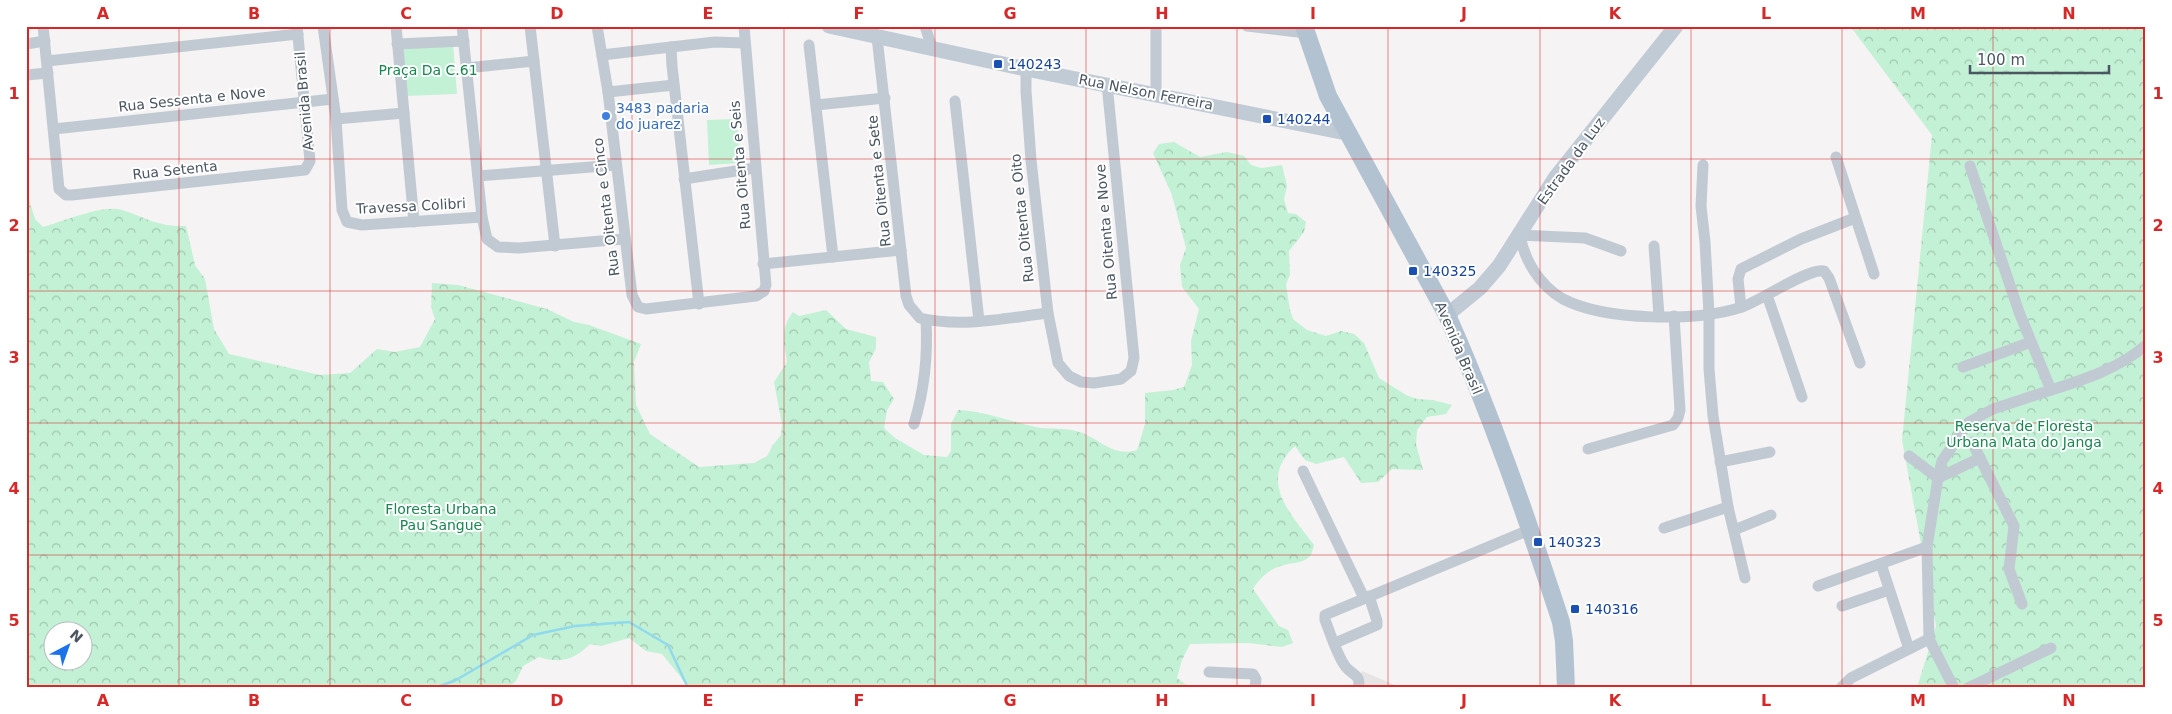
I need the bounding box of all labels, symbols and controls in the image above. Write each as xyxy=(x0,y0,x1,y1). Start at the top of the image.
text: A xyxy=(97,4,110,23)
text: B xyxy=(248,4,260,23)
text: C xyxy=(400,4,412,23)
text: D xyxy=(550,4,564,23)
text: E xyxy=(703,4,713,23)
text: F xyxy=(854,4,864,23)
text: G xyxy=(1003,4,1017,23)
text: H xyxy=(1155,4,1169,23)
text: I xyxy=(1310,4,1316,23)
text: J xyxy=(1460,4,1467,23)
text: K xyxy=(1609,4,1622,23)
text: L xyxy=(1761,4,1771,23)
text: M xyxy=(1910,4,1926,23)
text: N xyxy=(2062,4,2076,23)
scale bar xyxy=(1970,42,2108,74)
street label: Avenida Brasil xyxy=(292,51,316,151)
text: 100 m xyxy=(1977,51,2025,69)
place label: 140243 xyxy=(1008,56,1061,72)
marker: 140243 xyxy=(992,58,1004,70)
park label: Praça Da C.61 xyxy=(378,62,478,78)
street label: Rua Nelson Ferreira xyxy=(1077,71,1215,113)
street label: Rua Sessenta e Nove xyxy=(118,83,266,115)
text: 1 xyxy=(8,84,20,103)
text: 1 xyxy=(2152,84,2164,103)
place label: 3483 padaria do juarez xyxy=(616,100,709,132)
street label: Rua Oitenta e Seis xyxy=(726,100,754,230)
marker: 3483 padaria do juarez xyxy=(600,110,612,122)
place label: 140244 xyxy=(1277,111,1331,127)
marker: 140244 xyxy=(1261,113,1273,125)
street label: Rua Oitenta e Sete xyxy=(864,114,894,248)
street label: Estrada da Luz xyxy=(1534,114,1608,208)
street label: Rua Oitenta e Cinco xyxy=(590,137,622,277)
street label: Rua Oitenta e Oito xyxy=(1007,153,1037,283)
street label: Rua Setenta xyxy=(132,158,218,182)
street label: Rua Oitenta e Nove xyxy=(1092,163,1120,301)
street label: Travessa Colibri xyxy=(355,195,466,217)
text: 2 xyxy=(8,216,20,235)
text: 2 xyxy=(2152,216,2164,235)
place label: 140325 xyxy=(1423,263,1476,279)
marker: 140325 xyxy=(1407,265,1419,277)
street label: Avenida Brasil xyxy=(1432,299,1486,397)
text: 3 xyxy=(8,348,20,367)
text: 3 xyxy=(2152,348,2164,367)
park label: Reserva de Floresta Urbana Mata do Janga xyxy=(1946,418,2102,450)
text: 4 xyxy=(8,479,20,498)
text: 4 xyxy=(2152,479,2164,498)
park label: Floresta Urbana Pau Sangue xyxy=(385,501,497,533)
place label: 140323 xyxy=(1548,534,1601,550)
marker: 140323 xyxy=(1532,536,1544,548)
place label: 140316 xyxy=(1585,601,1639,617)
marker: 140316 xyxy=(1569,603,1581,615)
text: 5 xyxy=(8,611,20,630)
text: 5 xyxy=(2152,611,2164,630)
north arrow xyxy=(42,622,92,672)
text: N xyxy=(67,626,86,646)
text: A xyxy=(97,691,110,710)
text: B xyxy=(248,691,260,710)
text: C xyxy=(400,691,412,710)
text: D xyxy=(550,691,564,710)
text: E xyxy=(703,691,713,710)
text: F xyxy=(854,691,864,710)
text: G xyxy=(1003,691,1017,710)
text: H xyxy=(1155,691,1169,710)
text: I xyxy=(1310,691,1316,710)
text: J xyxy=(1460,691,1467,710)
text: K xyxy=(1609,691,1622,710)
text: L xyxy=(1761,691,1771,710)
text: M xyxy=(1910,691,1926,710)
text: N xyxy=(2062,691,2076,710)

